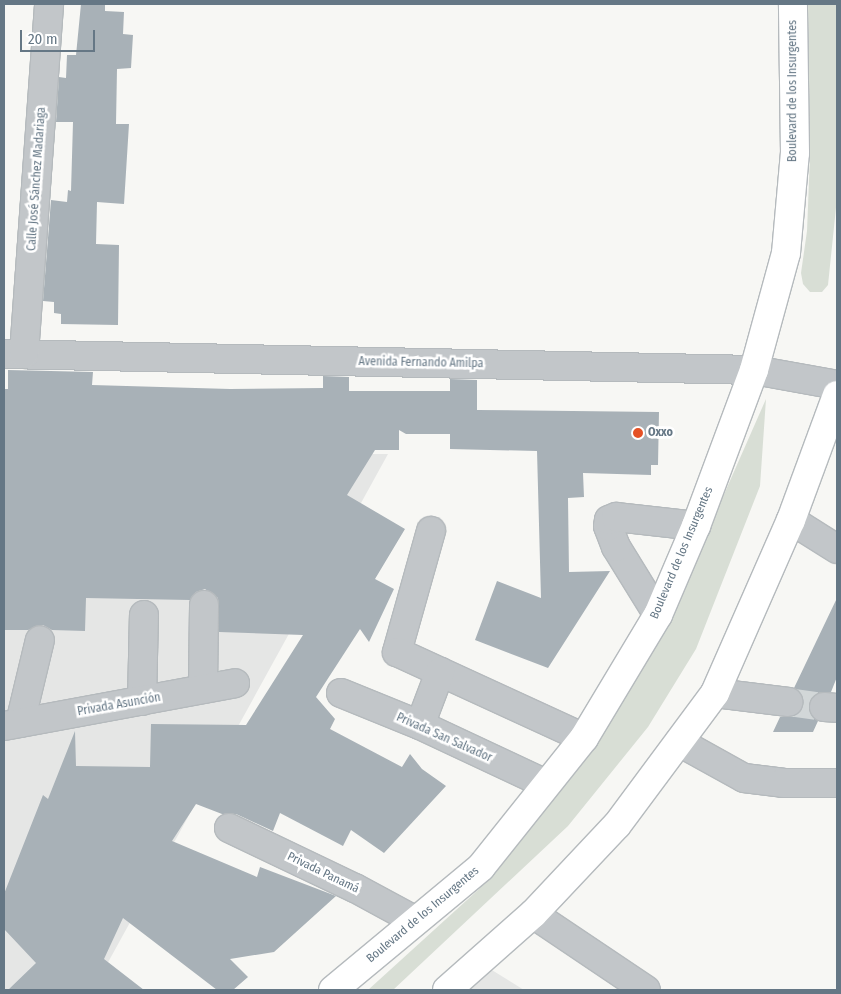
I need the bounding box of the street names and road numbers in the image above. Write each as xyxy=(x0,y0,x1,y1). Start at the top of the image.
street label: Boulevard de los Insurgentes xyxy=(786,20,800,162)
street label: Calle José Sánchez Madariaga xyxy=(25,107,49,251)
street label: Avenida Fernando Amilpa xyxy=(358,355,484,371)
street label: Boulevard de los Insurgentes xyxy=(648,485,716,621)
street label: Privada Asunción xyxy=(76,691,162,719)
street label: Privada San Salvador xyxy=(394,710,494,766)
street label: Privada Panamá xyxy=(285,849,361,897)
street label: Boulevard de los Insurgentes xyxy=(364,864,482,966)

